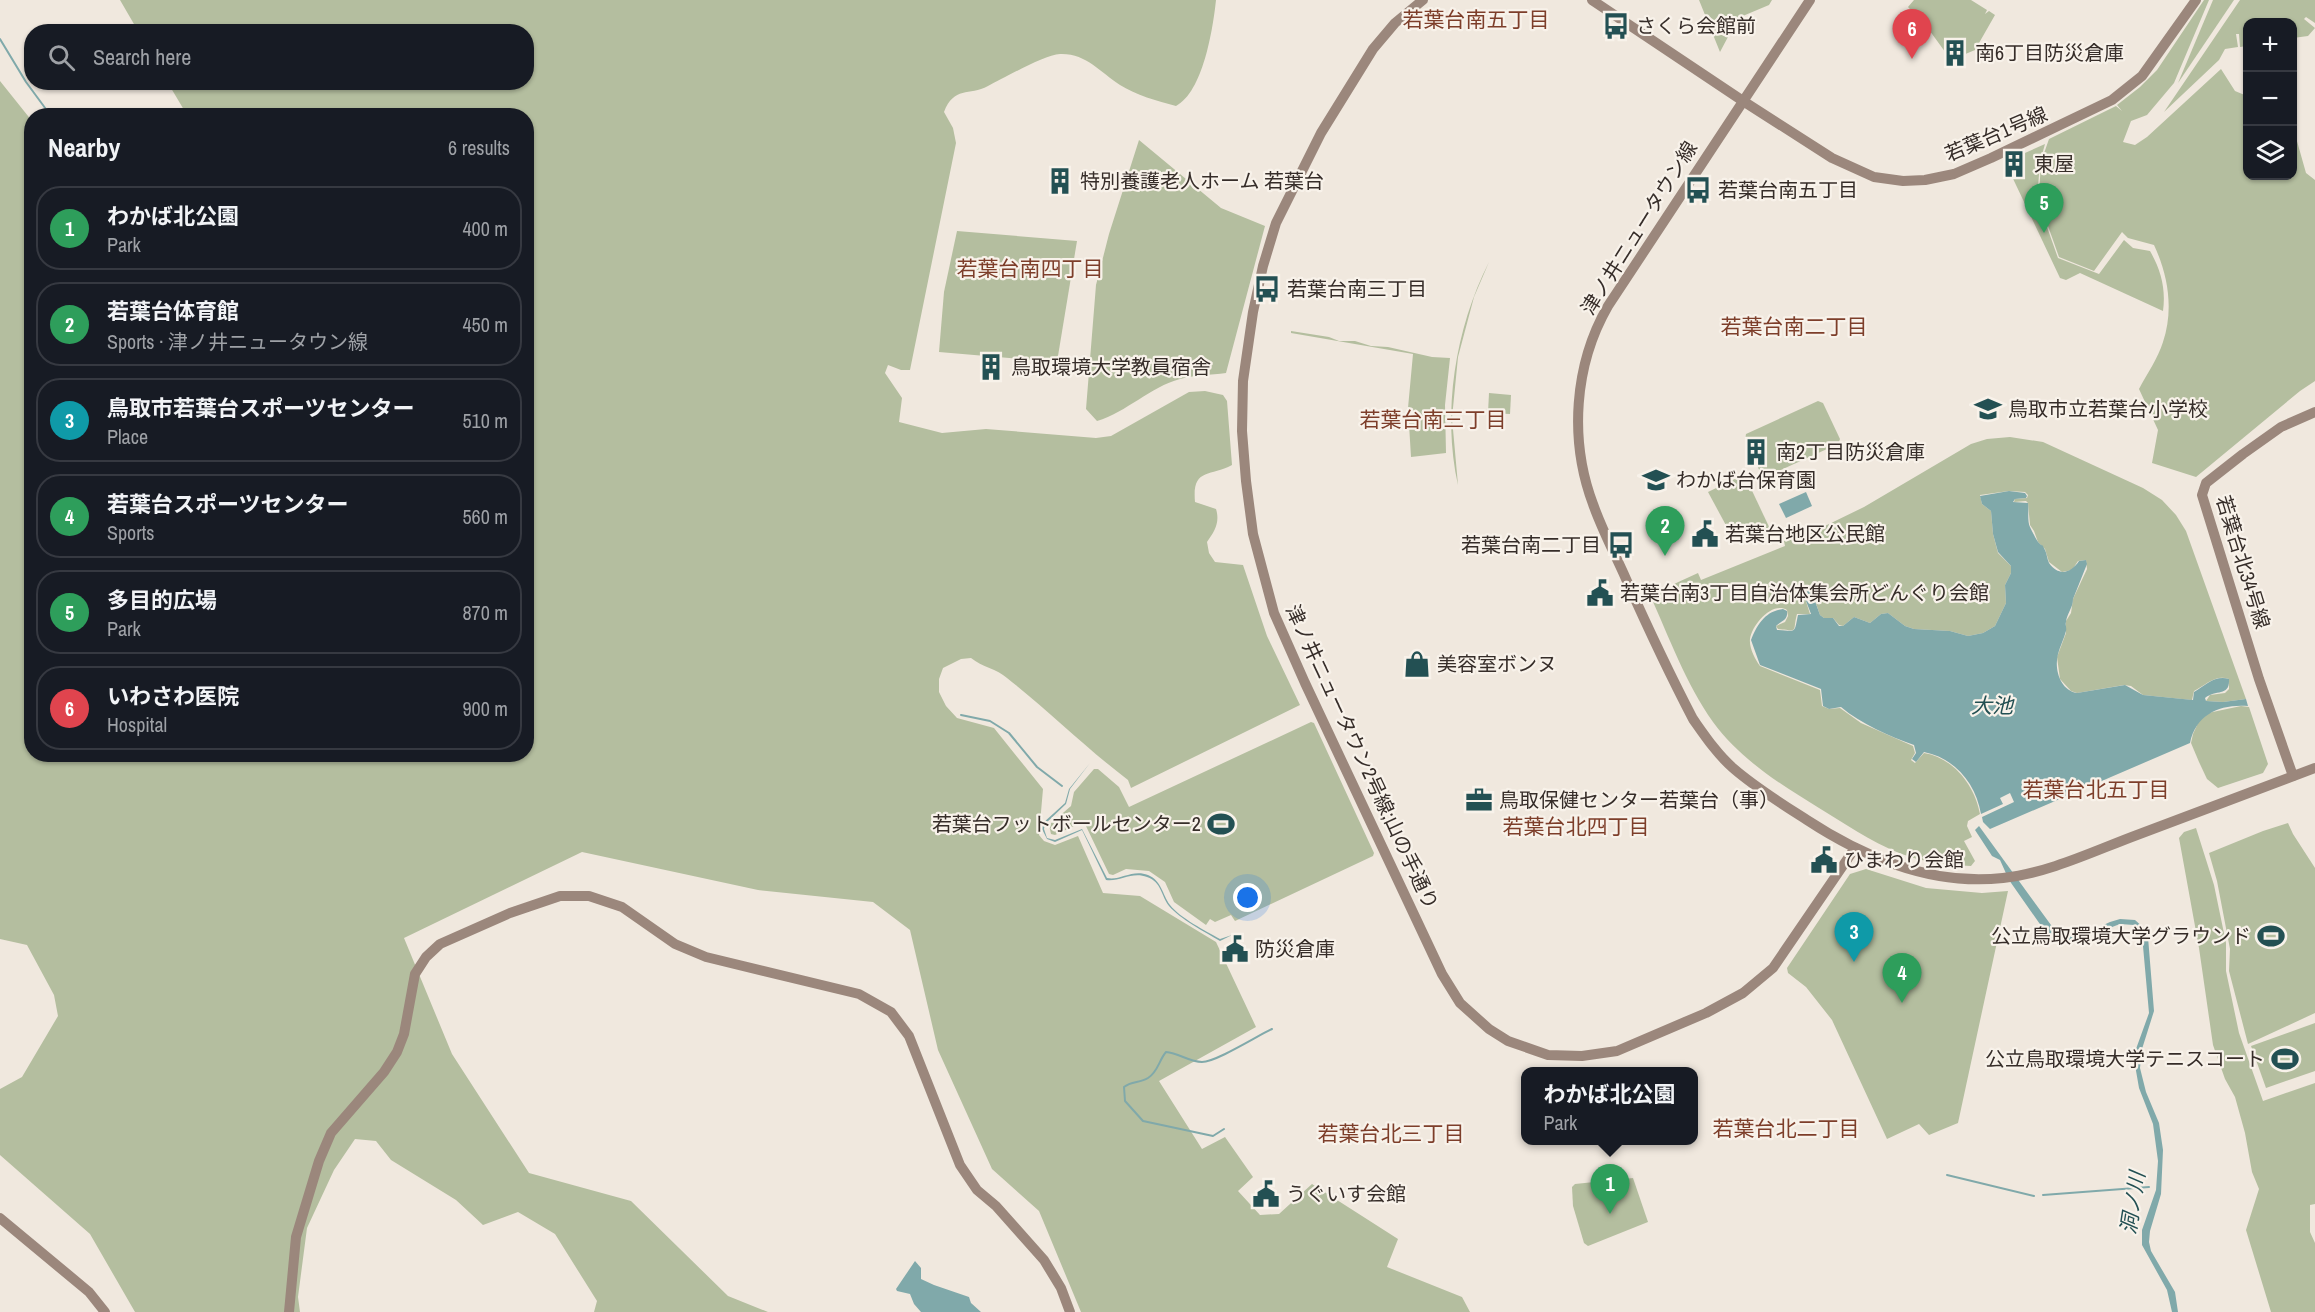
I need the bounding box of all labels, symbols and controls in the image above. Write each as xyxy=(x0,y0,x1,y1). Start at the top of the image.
district label: 若葉台南五丁目 xyxy=(1403,5,1550,34)
pin: 6 xyxy=(1892,10,1932,59)
bus stop icon: さくら会館前 xyxy=(1601,11,1631,41)
place label: さくら会館前 xyxy=(1636,12,1756,39)
map controls xyxy=(2243,18,2297,180)
button: + xyxy=(2243,18,2297,72)
search box xyxy=(24,24,534,90)
building icon: 南6丁目防災倉庫 xyxy=(1940,38,1970,68)
place label: 南6丁目防災倉庫 xyxy=(1975,39,2124,66)
icon: search xyxy=(45,41,78,74)
text: Search here xyxy=(93,42,191,72)
button: − xyxy=(2243,72,2297,126)
street label: 若葉台1号線 xyxy=(1940,100,2051,167)
button: layers xyxy=(2243,126,2297,180)
text: Nearby xyxy=(48,130,120,165)
text: 6 results xyxy=(448,134,510,161)
street label: 津ノ井ニュータウン線 xyxy=(1574,136,1703,320)
building icon: 東屋 xyxy=(1999,149,2029,179)
place label: 東屋 xyxy=(2034,150,2074,177)
building icon: 特別養護老人ホーム 若葉台 xyxy=(1045,166,1075,196)
place label: 特別養護老人ホーム 若葉台 xyxy=(1080,167,1324,194)
bus stop icon: 若葉台南五丁目 xyxy=(1683,175,1713,205)
place label: 若葉台南五丁目 xyxy=(1718,176,1858,203)
pin: 5 xyxy=(2024,184,2064,233)
text: わかば北公園 xyxy=(107,201,239,231)
text: 1 xyxy=(65,215,74,242)
text: 400 m xyxy=(462,215,508,242)
text: Park xyxy=(107,231,141,258)
district label: 若葉台南四丁目 xyxy=(957,254,1104,283)
bus stop icon: 若葉台南三丁目 xyxy=(1252,274,1282,304)
place label: 若葉台南三丁目 xyxy=(1287,275,1427,302)
text: 若葉台体育館 xyxy=(107,296,239,326)
text: 2 xyxy=(65,311,74,338)
text: 450 m xyxy=(462,311,508,338)
district label: 若葉台南二丁目 xyxy=(1721,312,1868,341)
text: Sports · 津ノ井ニュータウン線 xyxy=(107,328,368,355)
building icon: 鳥取環境大学教員宿舎 xyxy=(976,352,1006,382)
place label: 鳥取環境大学教員宿舎 xyxy=(1011,353,1211,380)
text: 鳥取市若葉台スポーツセンター xyxy=(107,393,415,423)
school or university icon: 鳥取市立若葉台小学校 xyxy=(1973,394,2003,424)
place label: 鳥取市立若葉台小学校 xyxy=(2008,395,2208,422)
district label: 若葉台南三丁目 xyxy=(1360,405,1507,434)
text: 3 xyxy=(65,407,74,434)
text: 510 m xyxy=(462,407,508,434)
text: Place xyxy=(107,423,148,450)
building icon: 南2丁目防災倉庫 xyxy=(1741,437,1771,467)
place label: 南2丁目防災倉庫 xyxy=(1776,438,1925,465)
school or university icon: わかば台保育園 xyxy=(1641,465,1671,495)
place label: わかば台保育園 xyxy=(1676,466,1816,493)
text: 若葉台スポーツセンター xyxy=(107,489,349,519)
street label: 若葉台北34号線 xyxy=(2210,492,2277,632)
text: 4 xyxy=(65,503,74,530)
text: 560 m xyxy=(462,503,508,530)
pin: 2 xyxy=(1646,506,1684,556)
text: Sports xyxy=(107,519,154,546)
public building icon: 若葉台地区公民館 xyxy=(1690,519,1720,549)
place label: 若葉台地区公民館 xyxy=(1725,520,1885,547)
bus stop icon: 若葉台南二丁目 xyxy=(1606,530,1636,560)
place label: 若葉台南二丁目 xyxy=(1461,531,1601,558)
public building icon: 若葉台南3丁目自治体集会所どんぐり会館 xyxy=(1585,578,1615,608)
place label: 若葉台南3丁目自治体集会所どんぐり会館 xyxy=(1620,579,1989,606)
text: 多目的広場 xyxy=(107,585,217,615)
text: 5 xyxy=(65,599,74,626)
text: 870 m xyxy=(462,599,508,626)
street label: 津ノ井ニュータウン2号線;山の手通り xyxy=(1280,600,1445,914)
text: Park xyxy=(107,615,141,642)
shop icon: 美容室ボンヌ xyxy=(1402,649,1432,679)
place label: 美容室ボンヌ xyxy=(1437,650,1557,677)
text: いわさわ医院 xyxy=(107,681,239,711)
water label: 大池 xyxy=(1971,691,2015,720)
text: 6 xyxy=(65,695,74,722)
text: 900 m xyxy=(462,695,508,722)
text: Hospital xyxy=(107,711,167,738)
district label: 若葉台北五丁目 xyxy=(2023,775,2170,804)
office icon: 鳥取保健センター若葉台（事） xyxy=(1464,785,1494,815)
place label: 鳥取保健センター若葉台（事） xyxy=(1499,786,1779,813)
sports icon: 若葉台フットボールセンター2 xyxy=(1206,809,1236,839)
place label: 若葉台フットボールセンター2 xyxy=(932,810,1201,837)
district label: 若葉台北四丁目 xyxy=(1503,812,1650,841)
public building icon: ひまわり会館 xyxy=(1809,845,1839,875)
place label: ひまわり会館 xyxy=(1844,846,1964,873)
your location xyxy=(1233,883,1262,912)
pin: 3 xyxy=(1834,912,1874,962)
sports icon: 公立鳥取環境大学グラウンド xyxy=(2256,921,2286,951)
place label: 公立鳥取環境大学グラウンド xyxy=(1991,922,2251,949)
public building icon: 防災倉庫 xyxy=(1220,934,1250,964)
place label: 防災倉庫 xyxy=(1255,935,1335,962)
pin: 4 xyxy=(1882,954,1922,1003)
sports icon: 公立鳥取環境大学テニスコート xyxy=(2270,1044,2300,1074)
place label: 公立鳥取環境大学テニスコート xyxy=(1985,1045,2265,1072)
popup xyxy=(1521,1067,1698,1145)
text: わかば北公園 xyxy=(1543,1079,1676,1109)
text: Park xyxy=(1543,1109,1577,1136)
district label: 若葉台北二丁目 xyxy=(1713,1114,1860,1143)
district label: 若葉台北三丁目 xyxy=(1318,1119,1465,1148)
pin: 1 xyxy=(1590,1164,1630,1214)
water label: 洞ノ川 xyxy=(2113,1168,2152,1236)
public building icon: うぐいす会館 xyxy=(1251,1179,1281,1209)
place label: うぐいす会館 xyxy=(1286,1180,1406,1207)

